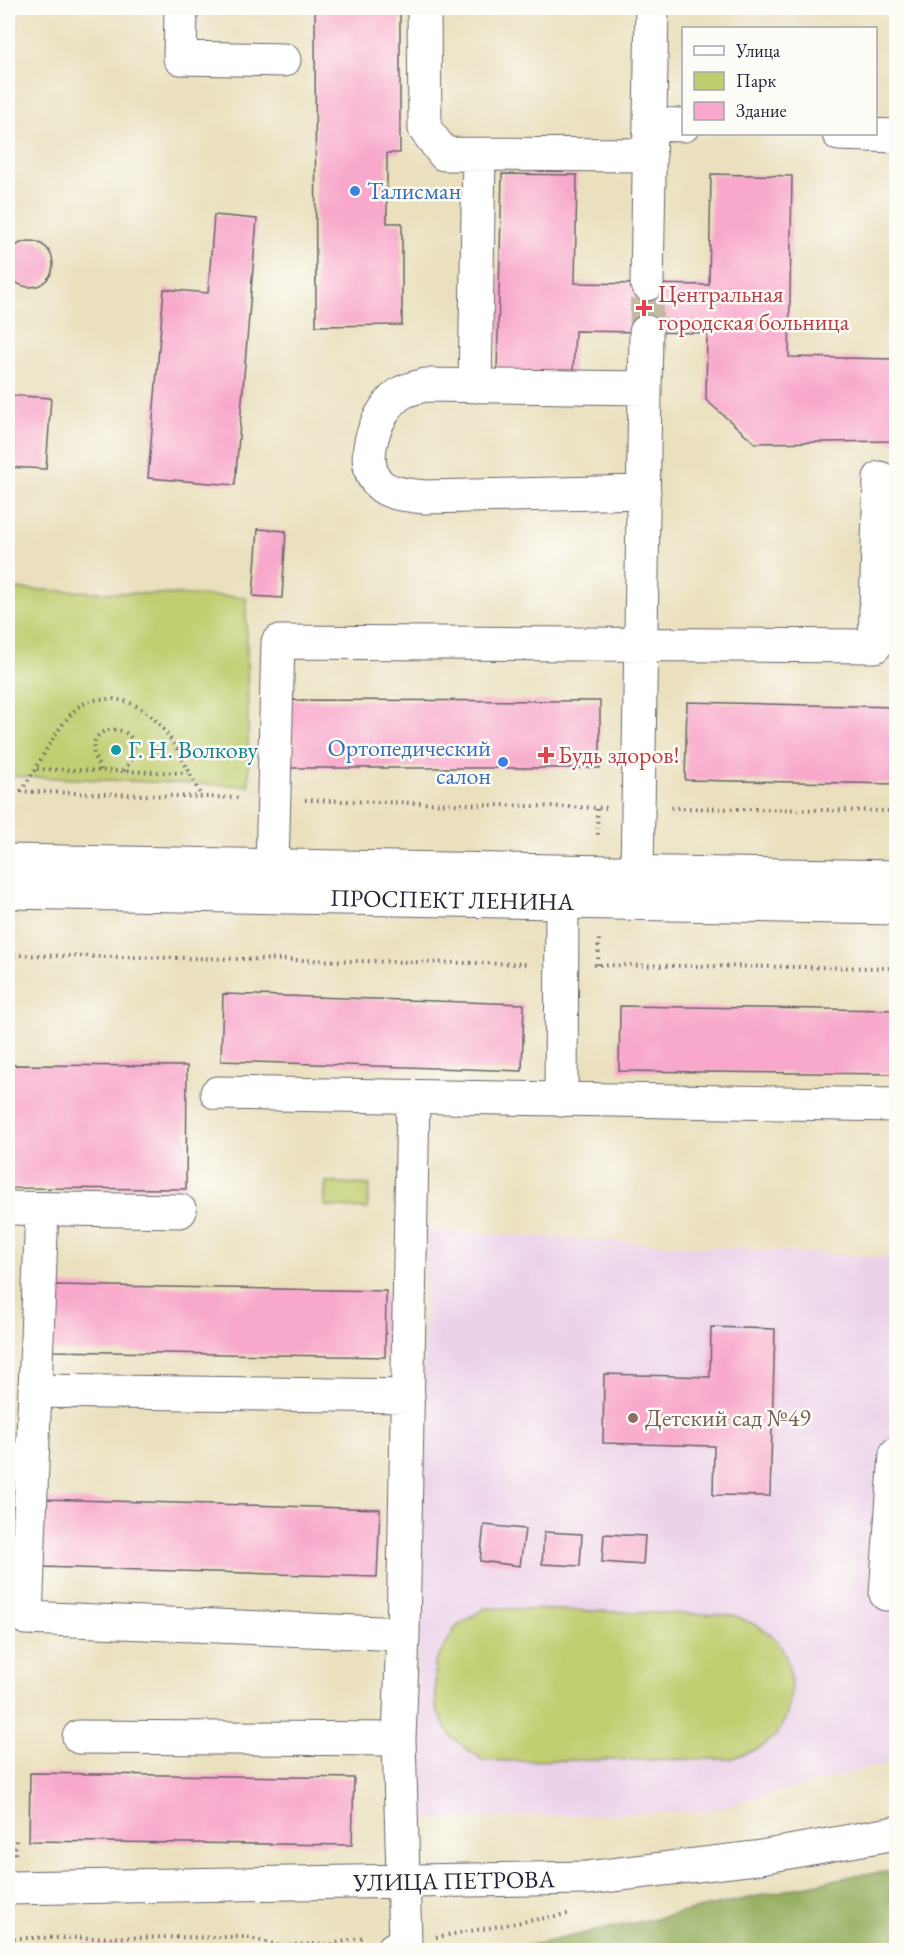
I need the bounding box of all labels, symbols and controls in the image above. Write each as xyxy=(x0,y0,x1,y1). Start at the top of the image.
legend xyxy=(682,27,877,135)
text: Улица xyxy=(735,39,781,62)
text: Парк xyxy=(736,69,776,92)
text: Здание xyxy=(736,99,786,122)
place label: Талисман xyxy=(367,175,461,206)
marker: Талисман xyxy=(348,184,362,198)
place label: Центральная городская больница xyxy=(658,278,850,337)
marker: Центральная городская больница xyxy=(635,299,653,317)
place label: Ортопедический салон xyxy=(327,732,491,791)
place label: Г. Н. Волкову xyxy=(128,734,258,765)
place label: Будь здоров! xyxy=(558,739,680,770)
marker: Г. Н. Волкову xyxy=(109,743,123,757)
marker: Будь здоров! xyxy=(539,748,553,762)
marker: Ортопедический салон xyxy=(496,755,510,769)
street label: ПРОСПЕКТ ЛЕНИНА xyxy=(330,882,575,917)
place label: Детский сад №49 xyxy=(645,1402,811,1433)
marker: Детский сад №49 xyxy=(626,1411,640,1425)
street label: УЛИЦА ПЕТРОВА xyxy=(352,1863,556,1898)

